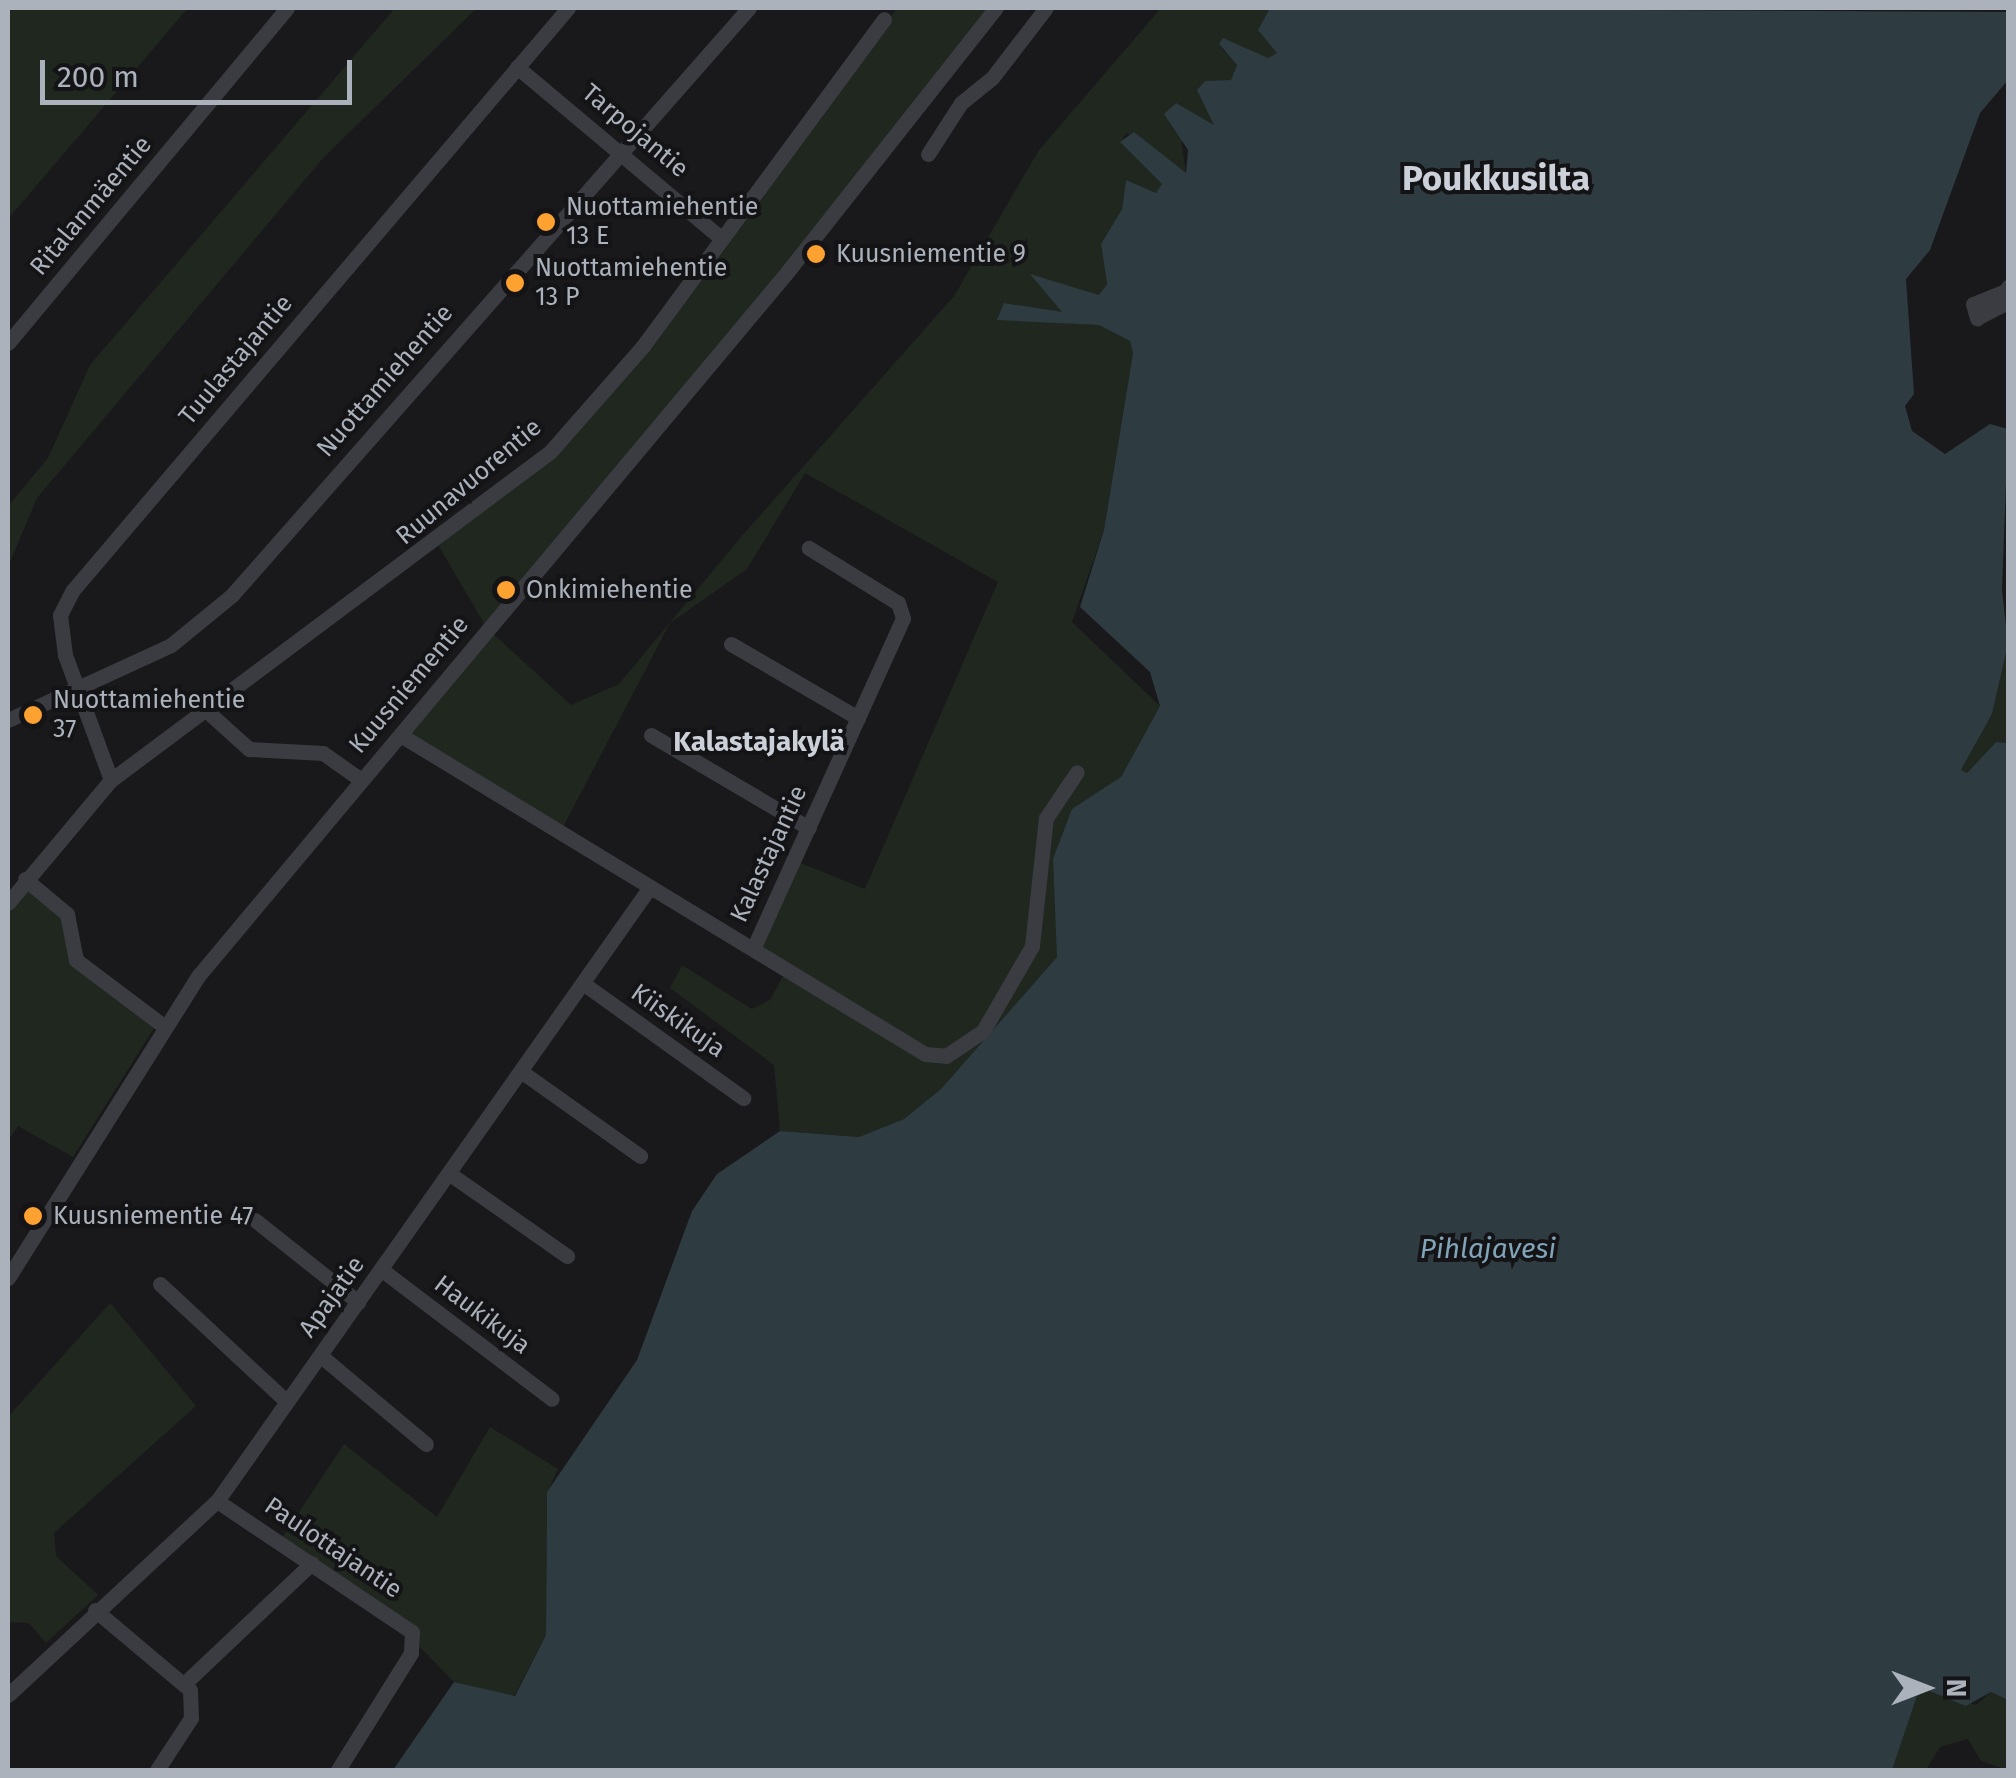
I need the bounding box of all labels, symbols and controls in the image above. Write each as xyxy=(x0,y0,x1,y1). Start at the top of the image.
scale bar xyxy=(45,40,358,102)
text: 200 m xyxy=(57,59,139,95)
street label: Tarpojantie xyxy=(576,78,694,184)
street label: Ritalanmäentie xyxy=(24,130,158,282)
district label: Poukkusilta xyxy=(1402,157,1590,199)
place label: Nuottamiehentie 13 E xyxy=(566,193,758,252)
marker: Nuottamiehentie 13 E xyxy=(535,211,557,233)
place label: Kuusniementie 9 xyxy=(836,239,1026,269)
marker: Kuusniementie 9 xyxy=(805,243,827,265)
place label: Nuottamiehentie 13 P xyxy=(535,254,727,313)
marker: Nuottamiehentie 13 P xyxy=(504,272,526,294)
street label: Tuulastajantie xyxy=(173,289,299,431)
street label: Nuottamiehentie xyxy=(311,299,459,463)
street label: Ruunavuorentie xyxy=(390,413,548,551)
place label: Onkimiehentie xyxy=(526,575,693,605)
marker: Onkimiehentie xyxy=(495,579,517,601)
street label: Kuusniementie xyxy=(343,610,475,760)
place label: Nuottamiehentie 37 xyxy=(53,686,245,745)
marker: Nuottamiehentie 37 xyxy=(22,704,44,726)
district label: Kalastajakylä xyxy=(673,725,845,759)
street label: Kalastajantie xyxy=(724,781,814,927)
street label: Kiiskikuja xyxy=(625,978,731,1064)
place label: Kuusniementie 47 xyxy=(53,1201,253,1231)
marker: Kuusniementie 47 xyxy=(22,1205,44,1227)
water label: Pihlajavesi xyxy=(1420,1232,1556,1266)
street label: Apajatie xyxy=(293,1251,371,1343)
street label: Haukikuja xyxy=(428,1269,536,1361)
street label: Paulottajantie xyxy=(259,1491,407,1605)
north arrow xyxy=(1876,1638,1976,1738)
text: N xyxy=(1940,1679,1973,1697)

